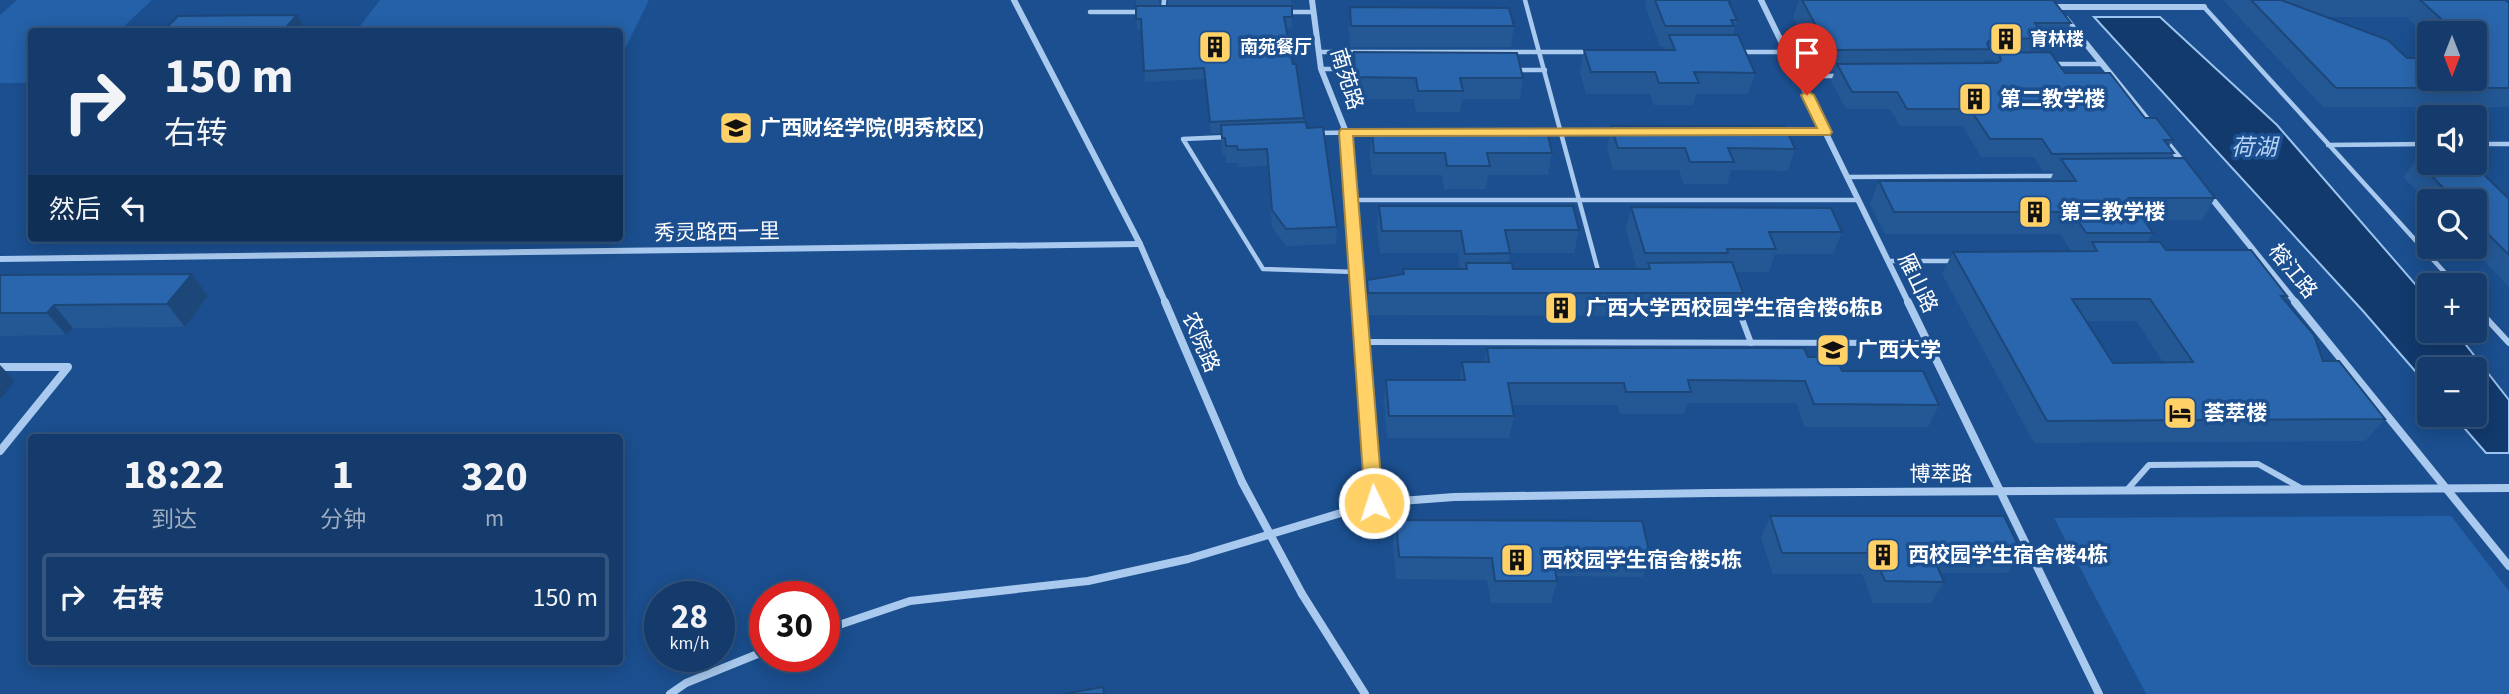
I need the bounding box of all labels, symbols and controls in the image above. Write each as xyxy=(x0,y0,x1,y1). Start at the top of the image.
building icon: 育林楼 xyxy=(1987,20,2025,58)
north arrow xyxy=(2417,21,2487,91)
map controls xyxy=(2417,21,2487,427)
pin xyxy=(1777,23,1837,95)
place label: 育林楼 xyxy=(2030,27,2084,52)
building icon: 南苑餐厅 xyxy=(1196,28,1234,66)
icon: arrive xyxy=(1788,34,1826,72)
place label: 南苑餐厅 xyxy=(1240,35,1312,60)
text: 150 m xyxy=(164,42,293,112)
street label: 南苑路 xyxy=(1323,44,1371,114)
icon: right xyxy=(49,56,140,147)
building icon: 第二教学楼 xyxy=(1956,80,1994,118)
place label: 第二教学楼 xyxy=(2000,84,2105,114)
button: sound xyxy=(2417,105,2487,175)
school or university icon: 广西财经学院(明秀校区) xyxy=(717,109,755,147)
text: 右转 xyxy=(164,111,228,157)
place label: 广西财经学院(明秀校区) xyxy=(760,113,984,143)
water label: 荷湖 xyxy=(2231,131,2280,164)
icon: left xyxy=(115,189,153,227)
button: search xyxy=(2417,189,2487,259)
text: 然后 xyxy=(49,191,101,228)
building icon: 第三教学楼 xyxy=(2016,193,2054,231)
place label: 第三教学楼 xyxy=(2060,197,2165,227)
street label: 秀灵路西一里 xyxy=(654,216,780,248)
street label: 榕江路 xyxy=(2262,237,2324,305)
street label: 雁山路 xyxy=(1891,248,1945,318)
button: + xyxy=(2417,273,2487,343)
building icon: 广西大学西校园学生宿舍楼6栋B xyxy=(1542,289,1580,327)
place label: 广西大学西校园学生宿舍楼6栋B xyxy=(1586,293,1883,323)
street label: 农院路 xyxy=(1175,307,1227,377)
school or university icon: 广西大学 xyxy=(1814,331,1852,369)
place label: 广西大学 xyxy=(1857,335,1941,365)
button: − xyxy=(2417,357,2487,427)
hotel icon: 荟萃楼 xyxy=(2161,394,2199,432)
place label: 荟萃楼 xyxy=(2204,398,2267,428)
text: 18:22 xyxy=(123,445,225,505)
text: 1 xyxy=(332,445,354,505)
text: 320 xyxy=(461,447,528,507)
street label: 博萃路 xyxy=(1910,459,1973,489)
position arrow xyxy=(1337,466,1411,540)
text: m xyxy=(485,502,504,535)
text: 到达 xyxy=(151,503,197,536)
text: 分钟 xyxy=(320,503,366,536)
building icon: 西校园学生宿舍楼4栋 xyxy=(1864,536,1902,574)
place label: 西校园学生宿舍楼4栋 xyxy=(1908,540,2108,570)
building icon: 西校园学生宿舍楼5栋 xyxy=(1498,541,1536,579)
place label: 西校园学生宿舍楼5栋 xyxy=(1542,545,1742,575)
icon: right xyxy=(53,578,91,616)
text: 150 m xyxy=(532,579,598,616)
text: 右转 xyxy=(112,580,164,617)
speed limit sign: 30 xyxy=(749,581,840,672)
text: 28 xyxy=(671,592,708,642)
text: km/h xyxy=(670,631,709,656)

